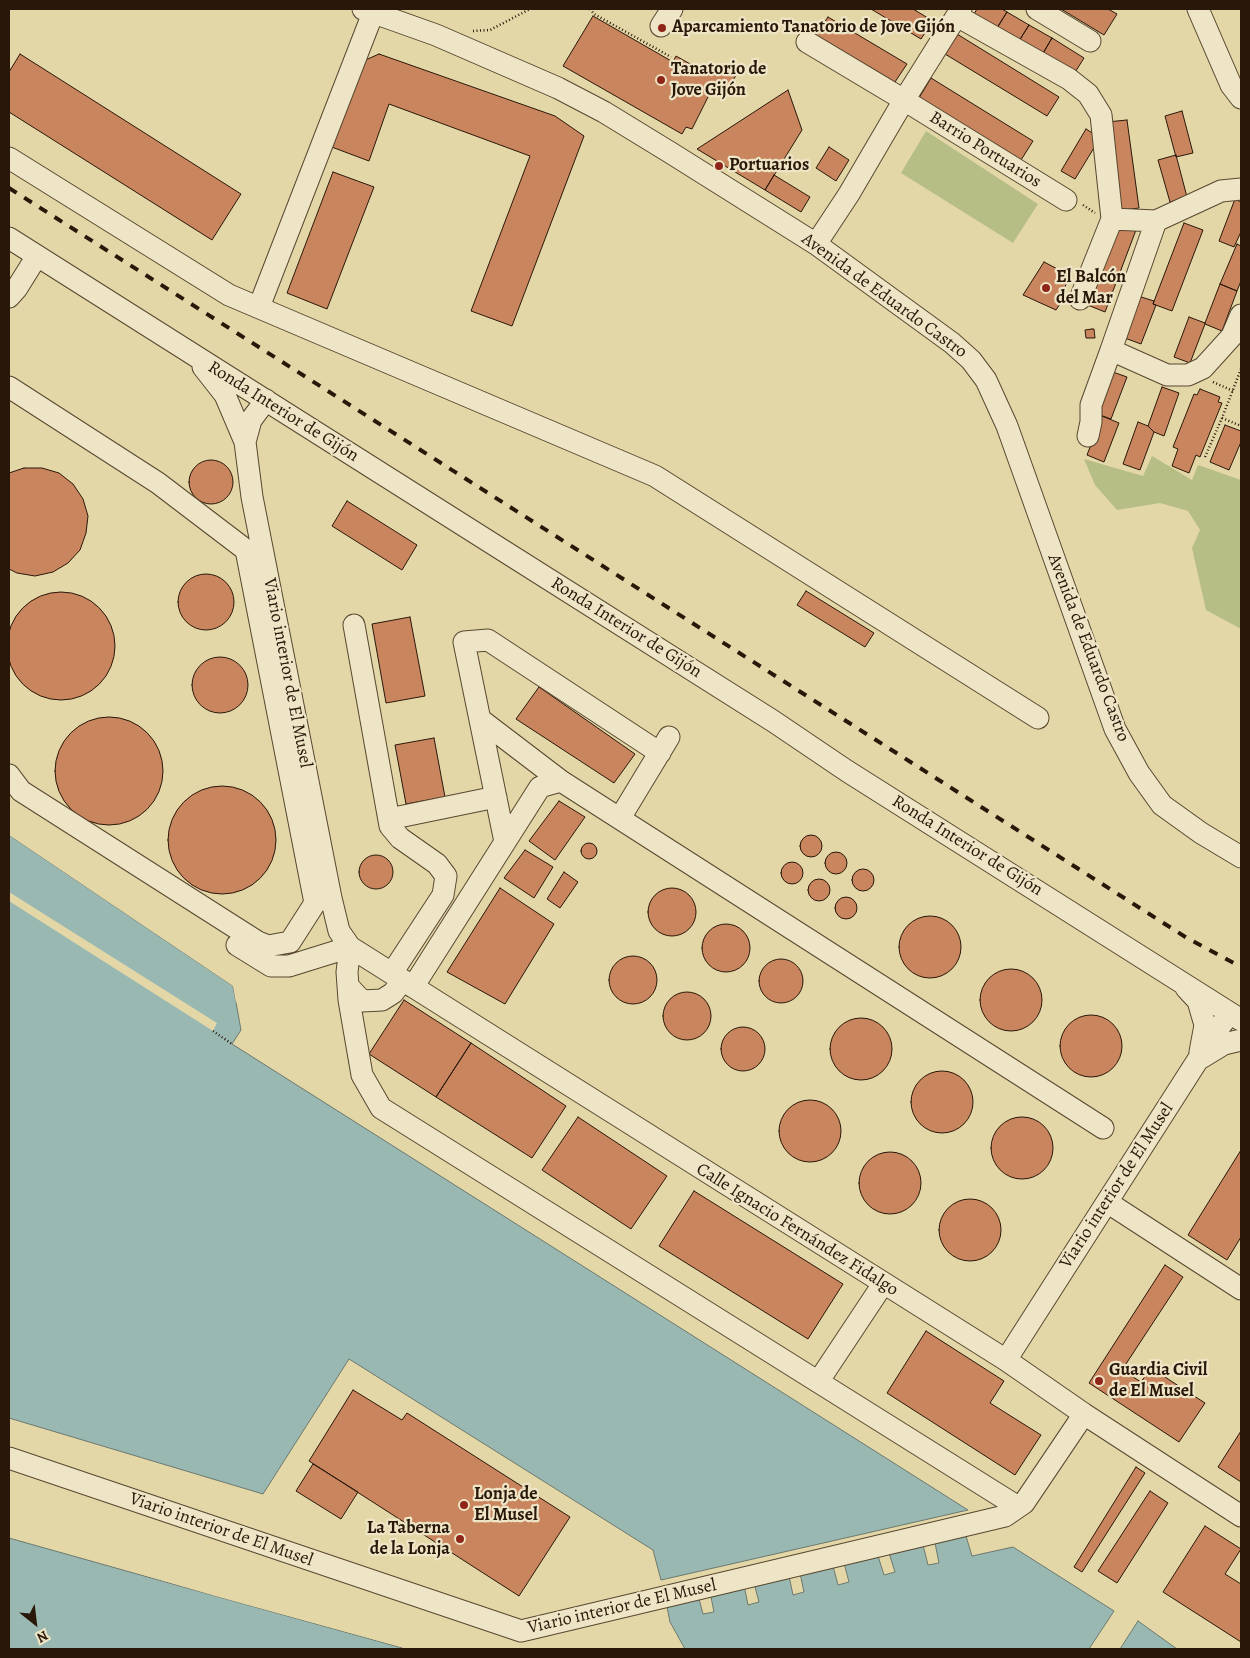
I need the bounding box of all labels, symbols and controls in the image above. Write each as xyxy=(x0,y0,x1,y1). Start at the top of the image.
place label: Aparcamiento Tanatorio de Jove Gijón xyxy=(672,17,955,39)
marker: Aparcamiento Tanatorio de Jove Gijón xyxy=(656,22,668,34)
place label: Tanatorio de Jove Gijón xyxy=(671,59,766,102)
marker: Tanatorio de Jove Gijón xyxy=(655,74,667,86)
street label: Barrio Portuarios xyxy=(925,107,1045,193)
place label: Portuarios xyxy=(729,155,809,177)
marker: Portuarios xyxy=(713,160,725,172)
street label: Avenida de Eduardo Castro xyxy=(797,229,971,363)
place label: El Balcón del Mar xyxy=(1056,267,1126,310)
marker: El Balcón del Mar xyxy=(1040,282,1052,294)
street label: Ronda Interior de Gijón xyxy=(204,357,362,467)
street label: Avenida de Eduardo Castro xyxy=(1042,551,1134,745)
street label: Ronda Interior de Gijón xyxy=(547,573,705,683)
street label: Viario interior de El Musel xyxy=(258,576,316,770)
street label: Ronda Interior de Gijón xyxy=(888,791,1046,901)
street label: Viario interior de El Musel xyxy=(1055,1099,1179,1273)
street label: Calle Ignacio Fernández Fidalgo xyxy=(692,1159,902,1301)
place label: Guardia Civil de El Musel xyxy=(1109,1360,1207,1402)
marker: Guardia Civil de El Musel xyxy=(1093,1375,1105,1387)
place label: Lonja de El Musel xyxy=(474,1484,538,1526)
street label: Viario interior de El Musel xyxy=(126,1488,316,1572)
marker: Lonja de El Musel xyxy=(458,1499,470,1511)
place label: La Taberna de la Lonja xyxy=(367,1518,450,1560)
marker: La Taberna de la Lonja xyxy=(454,1533,466,1545)
street label: Viario interior de El Musel xyxy=(526,1575,718,1639)
north arrow xyxy=(10,1598,60,1648)
text: N xyxy=(33,1626,52,1647)

